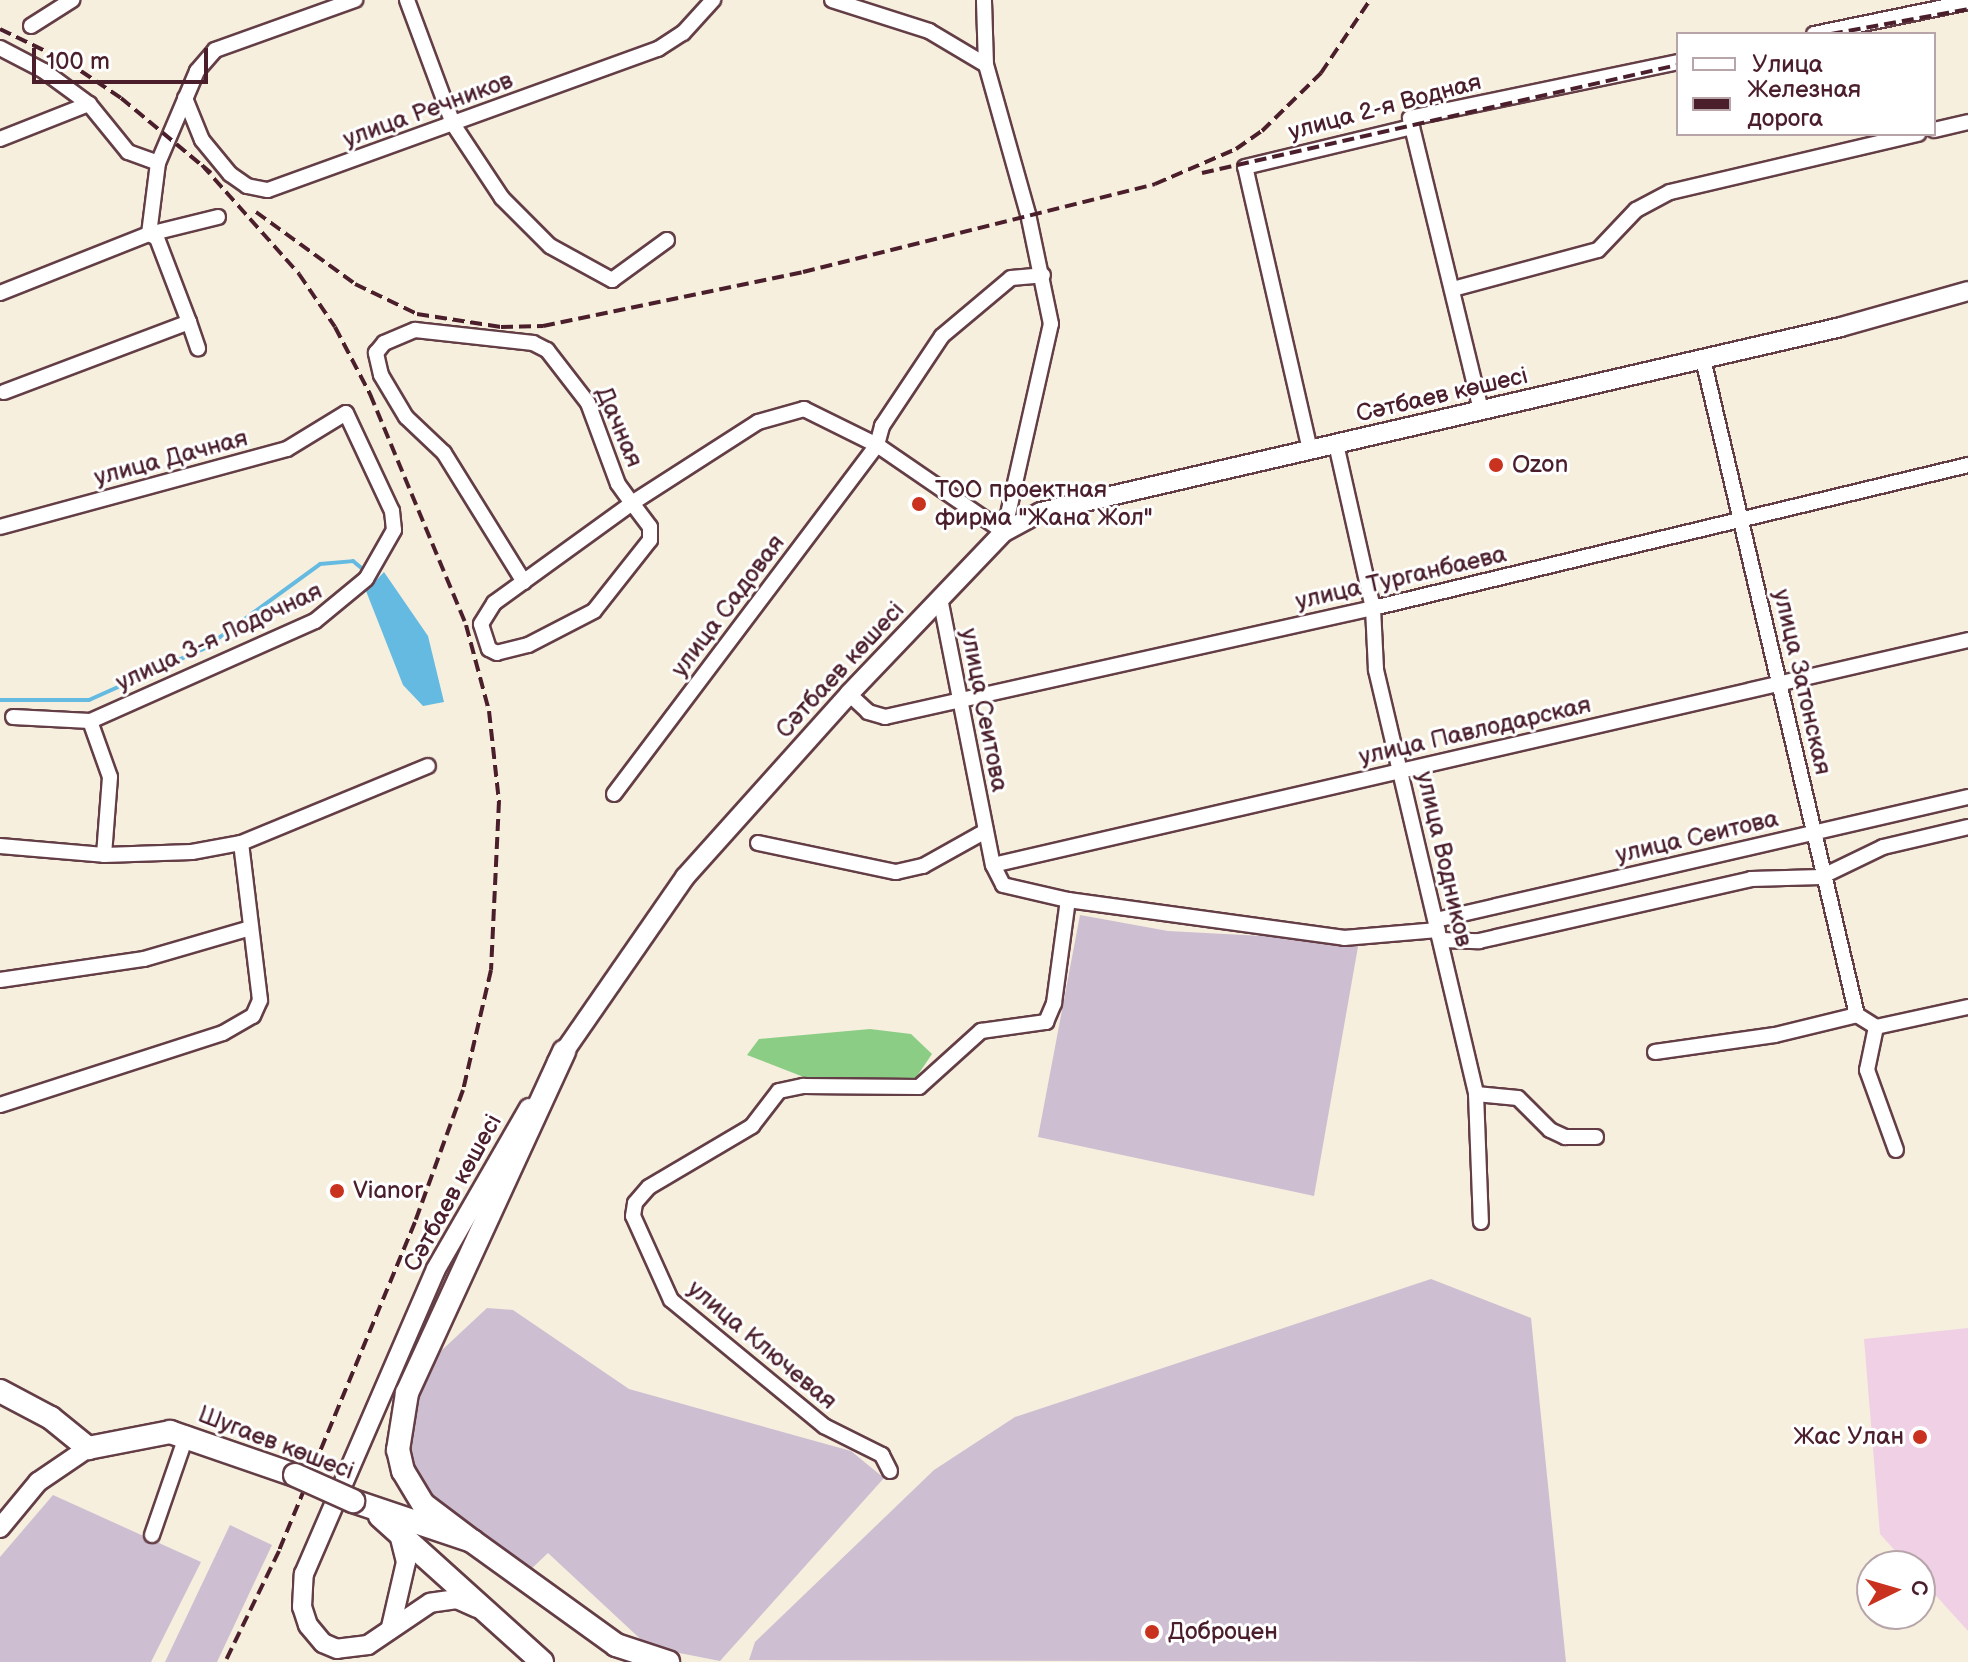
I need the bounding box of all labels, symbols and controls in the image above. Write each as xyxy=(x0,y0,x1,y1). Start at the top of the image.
scale bar xyxy=(36,32,212,82)
legend xyxy=(1676,32,1936,136)
text: 100 m xyxy=(46,47,110,76)
text: Улица xyxy=(1752,50,1823,79)
street label: улица Речников xyxy=(339,66,517,154)
street label: улица 2-я Водная xyxy=(1285,67,1485,147)
text: Железная дорога xyxy=(1747,75,1861,133)
street label: Сәтбаев көшесі xyxy=(1353,361,1531,429)
street label: Дачная xyxy=(589,382,649,472)
street label: улица Дачная xyxy=(91,424,251,492)
place label: Ozon xyxy=(1512,451,1568,479)
marker: Ozon xyxy=(1487,456,1505,474)
place label: ТОО проектная фирма "Жана Жол" xyxy=(935,476,1153,532)
marker: ТОО проектная фирма "Жана Жол" xyxy=(910,495,928,513)
street label: улица Садовая xyxy=(665,529,791,683)
street label: улица Турганбаева xyxy=(1293,540,1509,616)
street label: улица 3-я Лодочная xyxy=(111,577,327,697)
street label: улица Затонская xyxy=(1767,586,1837,778)
street label: Сәтбаев көшесі xyxy=(770,596,910,744)
street label: улица Сеитова xyxy=(954,626,1014,794)
street label: улица Павлодарская xyxy=(1356,690,1594,772)
street label: улица Водников xyxy=(1410,769,1478,949)
street label: улица Сеитова xyxy=(1613,804,1781,870)
street label: Сәтбаев көшесі xyxy=(398,1109,508,1277)
place label: Vianor xyxy=(353,1177,423,1205)
marker: Vianor xyxy=(328,1182,346,1200)
street label: улица Ключевая xyxy=(682,1274,842,1416)
street label: Шугаев көшесі xyxy=(194,1400,358,1486)
place label: Жас Улан xyxy=(1793,1423,1904,1451)
marker: Жас Улан xyxy=(1911,1428,1929,1446)
north arrow xyxy=(1856,1550,1936,1630)
text: С xyxy=(1904,1579,1933,1597)
place label: Доброцен xyxy=(1168,1618,1278,1646)
marker: Доброцен xyxy=(1143,1623,1161,1641)

